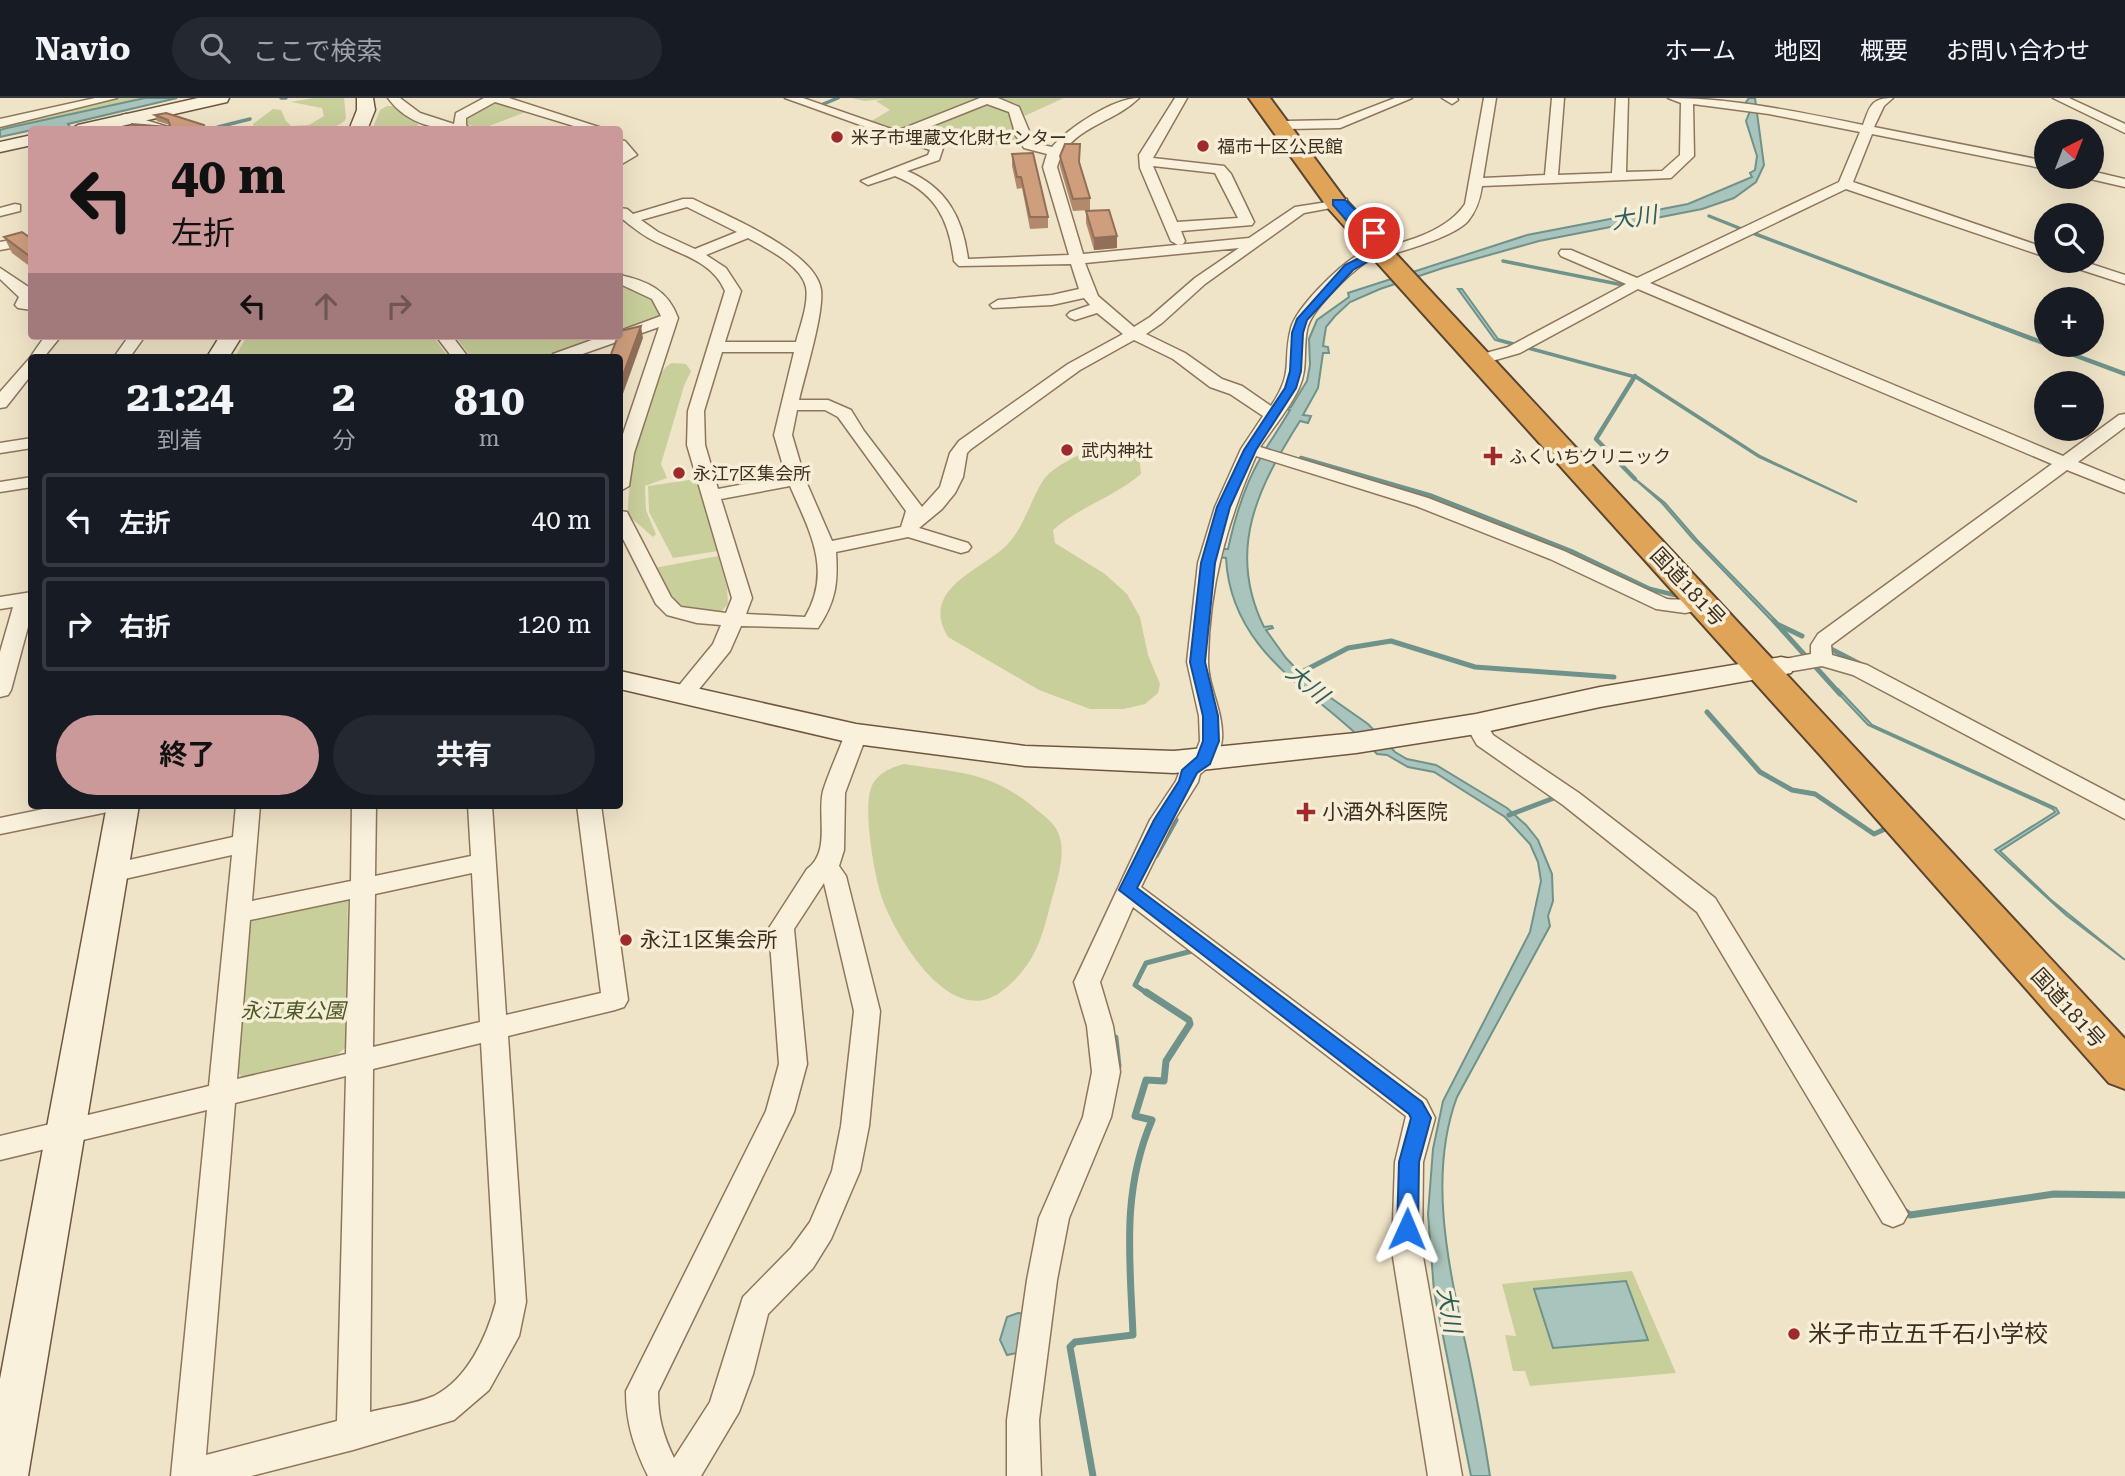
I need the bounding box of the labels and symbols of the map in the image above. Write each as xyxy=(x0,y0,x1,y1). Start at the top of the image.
north arrow xyxy=(2034,119,2104,189)
place label: 米子市埋蔵文化財センター xyxy=(851,127,1067,148)
marker: 米子市埋蔵文化財センター xyxy=(829,129,845,145)
place label: 福市十区公民館 xyxy=(1217,136,1343,157)
marker: 福市十区公民館 xyxy=(1195,138,1211,154)
water label: 大川 xyxy=(1609,201,1662,235)
pin xyxy=(1344,203,1404,263)
place label: 武内神社 xyxy=(1081,440,1153,461)
marker: 武内神社 xyxy=(1059,442,1075,458)
marker: ふくいちクリニック xyxy=(1483,446,1503,466)
place label: ふくいちクリニック xyxy=(1509,446,1671,467)
place label: 永江7区集会所 xyxy=(693,463,811,484)
marker: 永江7区集会所 xyxy=(671,465,687,481)
street label: 国道181号 xyxy=(1646,543,1730,631)
water label: 大川 xyxy=(1281,659,1336,711)
place label: 小酒外科医院 xyxy=(1322,800,1448,824)
marker: 小酒外科医院 xyxy=(1296,802,1316,822)
place label: 永江1区集会所 xyxy=(640,928,778,952)
marker: 永江1区集会所 xyxy=(618,932,634,948)
street label: 国道181号 xyxy=(2026,963,2110,1053)
park label: 永江東公園 xyxy=(241,999,348,1023)
position arrow xyxy=(1370,1192,1444,1266)
water label: 大川 xyxy=(1432,1285,1467,1338)
place label: 米子市立五千石小学校 xyxy=(1808,1320,2048,1348)
marker: 米子市立五千石小学校 xyxy=(1786,1326,1802,1342)

